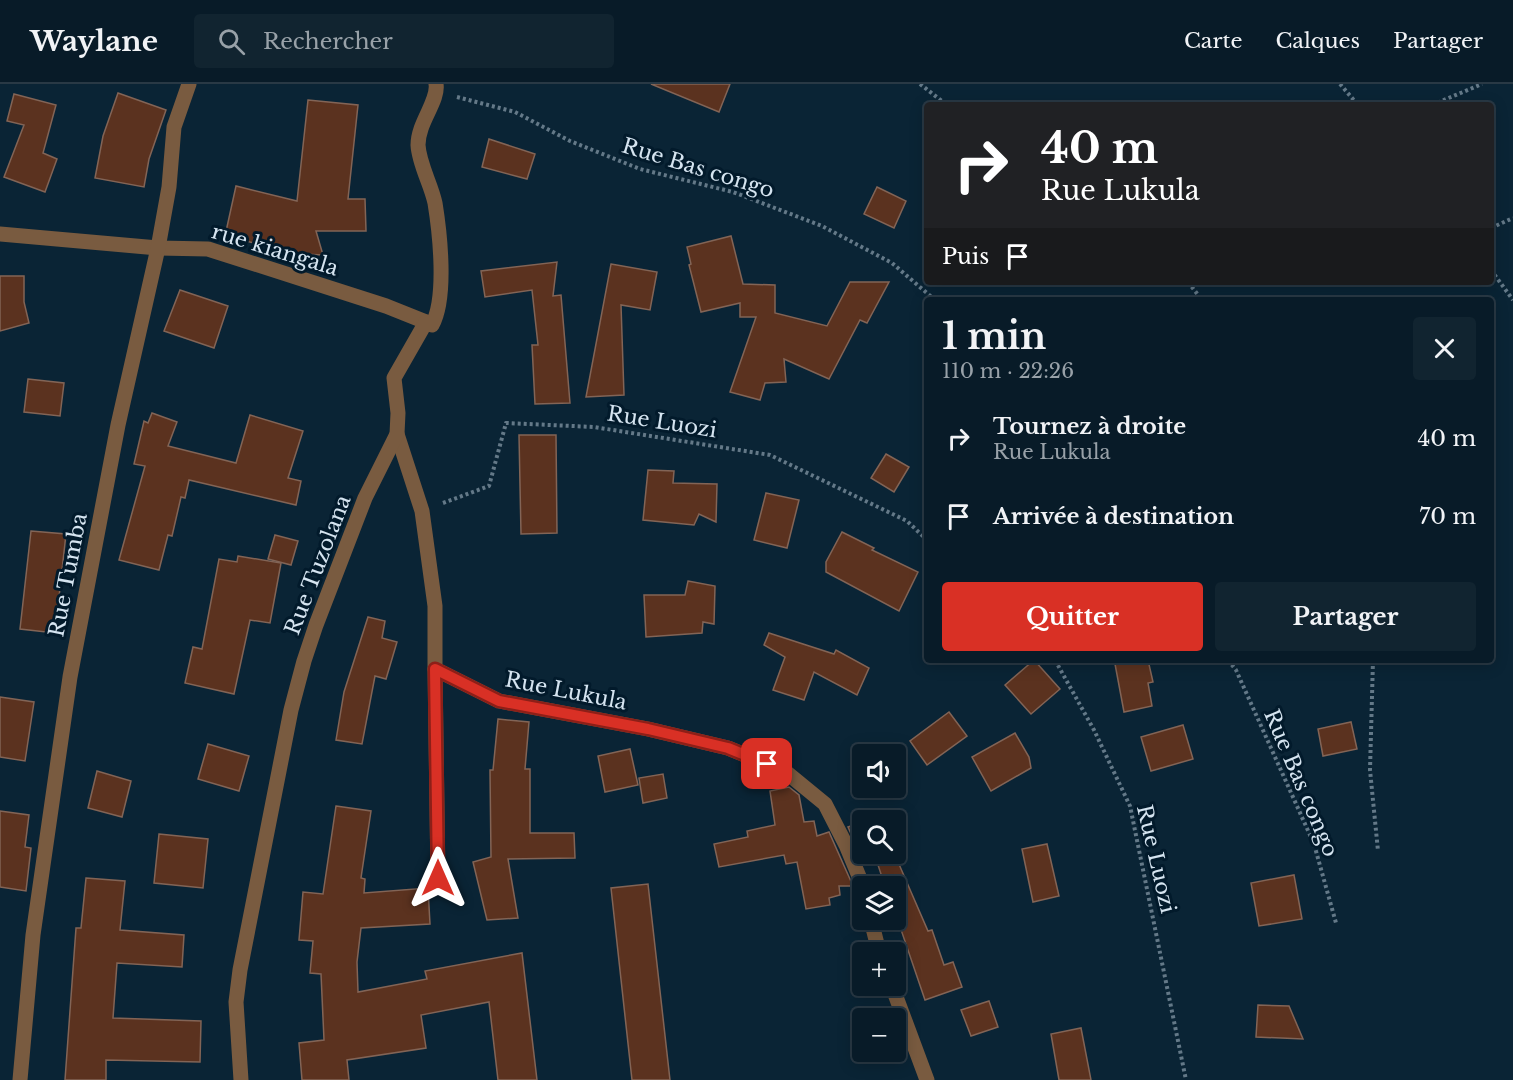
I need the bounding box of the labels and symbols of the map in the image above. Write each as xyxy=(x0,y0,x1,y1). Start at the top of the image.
street label: Rue Bas congo xyxy=(619,133,777,203)
street label: rue kiangala xyxy=(209,218,342,282)
street label: Rue Luozi xyxy=(605,401,719,443)
street label: Rue Tuzolana xyxy=(279,491,357,639)
street label: Rue Tumba xyxy=(43,510,93,639)
street label: Rue Lukula xyxy=(503,666,629,716)
street label: Rue Bas congo xyxy=(1258,705,1344,861)
pin xyxy=(741,738,792,789)
street label: Rue Luozi xyxy=(1131,802,1181,916)
position arrow xyxy=(406,846,470,910)

